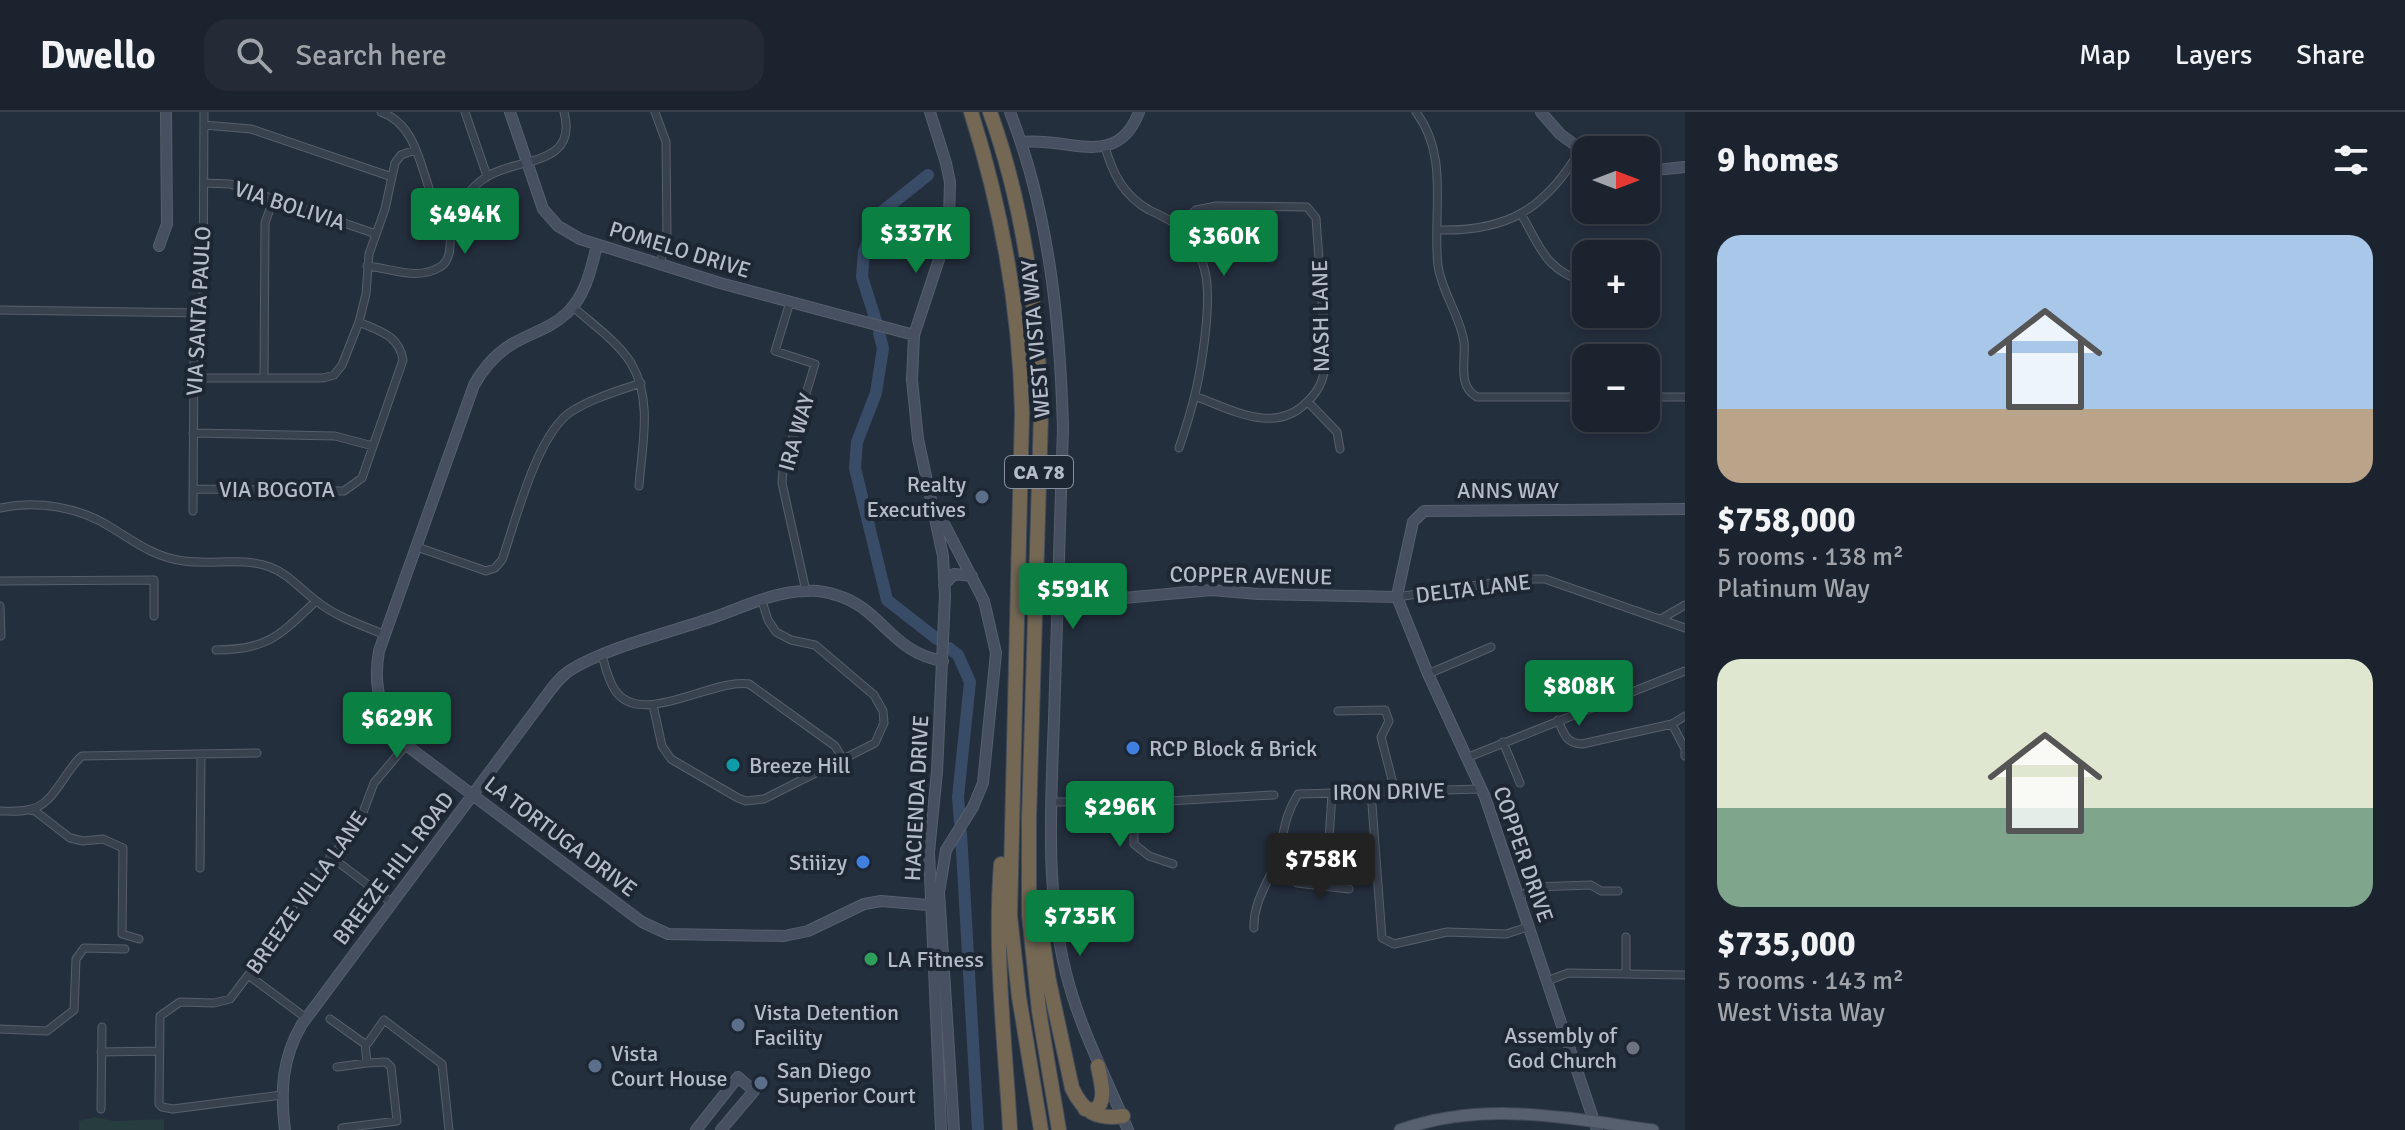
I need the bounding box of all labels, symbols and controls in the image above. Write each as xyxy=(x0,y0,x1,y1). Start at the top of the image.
search box xyxy=(204,19,764,91)
text: Dwello xyxy=(40,32,156,79)
icon: search xyxy=(232,33,276,77)
text: Search here xyxy=(296,37,447,74)
text: Map xyxy=(2079,38,2131,72)
text: Layers xyxy=(2175,38,2252,72)
text: Share xyxy=(2296,38,2365,72)
north arrow xyxy=(1572,136,1660,224)
map controls xyxy=(1572,136,1660,432)
icon: filters xyxy=(2329,138,2373,182)
text: 9 homes xyxy=(1717,139,1838,181)
street label: VIA BOLIVIA xyxy=(231,175,349,236)
pin: $494K xyxy=(409,188,521,256)
text: $494K xyxy=(429,198,501,230)
pin: $337K xyxy=(860,207,972,275)
pin: $360K xyxy=(1168,210,1280,278)
street label: POMELO DRIVE xyxy=(606,215,754,284)
text: $337K xyxy=(880,217,952,249)
text: $360K xyxy=(1188,220,1260,252)
street label: VIA SANTA PAULO xyxy=(181,225,216,397)
button: + xyxy=(1572,240,1660,328)
street label: WEST VISTA WAY xyxy=(1015,259,1056,419)
street label: NASH LANE xyxy=(1306,260,1335,372)
icon: home xyxy=(1973,287,2117,431)
button: − xyxy=(1572,344,1660,432)
street label: IRA WAY xyxy=(773,390,820,474)
road number: CA 78 xyxy=(1005,456,1073,488)
place label: Realty Executives xyxy=(866,471,967,523)
street label: VIA BOGOTA xyxy=(219,476,336,503)
street label: ANNS WAY xyxy=(1457,477,1559,504)
marker: Realty Executives xyxy=(973,488,991,506)
text: $758,000 xyxy=(1717,499,1856,541)
text: 5 rooms · 138 m² xyxy=(1717,541,1904,573)
street label: COPPER AVENUE xyxy=(1169,561,1333,590)
pin: $591K xyxy=(1017,563,1129,631)
street label: DELTA LANE xyxy=(1414,568,1532,609)
text: $591K xyxy=(1037,573,1109,605)
text: Platinum Way xyxy=(1717,573,1870,605)
pin: $808K xyxy=(1523,660,1635,728)
text: $808K xyxy=(1543,670,1615,702)
pin: $629K xyxy=(341,692,453,760)
text: $629K xyxy=(361,702,433,734)
icon: home xyxy=(1973,711,2117,855)
street label: HACIENDA DRIVE xyxy=(899,714,934,882)
place label: RCP Block & Brick xyxy=(1149,735,1317,762)
marker: RCP Block & Brick xyxy=(1124,739,1142,757)
place label: Breeze Hill xyxy=(749,752,851,779)
marker: Breeze Hill xyxy=(724,756,742,774)
street label: LA TORTUGA DRIVE xyxy=(479,770,642,903)
street label: IRON DRIVE xyxy=(1332,777,1446,806)
pin: $296K xyxy=(1064,781,1176,849)
street label: COPPER DRIVE xyxy=(1488,783,1559,926)
street label: BREEZE HILL ROAD xyxy=(327,786,460,950)
text: $296K xyxy=(1084,791,1156,823)
street label: BREEZE VILLA LANE xyxy=(240,805,373,979)
pin: $758K xyxy=(1265,833,1377,901)
text: $758K xyxy=(1285,843,1357,875)
place label: Stiiizy xyxy=(789,849,848,876)
marker: Stiiizy xyxy=(854,853,872,871)
pin: $735K xyxy=(1024,890,1136,958)
text: $735K xyxy=(1044,900,1116,932)
text: $735,000 xyxy=(1717,923,1856,965)
place label: LA Fitness xyxy=(887,946,984,973)
marker: LA Fitness xyxy=(862,950,880,968)
text: 5 rooms · 143 m² xyxy=(1717,965,1904,997)
text: West Vista Way xyxy=(1717,997,1885,1029)
place label: Vista Detention Facility xyxy=(754,999,899,1051)
marker: Vista Detention Facility xyxy=(729,1016,747,1034)
place label: Assembly of God Church xyxy=(1504,1022,1619,1074)
marker: Assembly of God Church xyxy=(1624,1039,1642,1057)
place label: Vista Court House xyxy=(611,1040,728,1092)
marker: Vista Court House xyxy=(586,1057,604,1075)
place label: San Diego Superior Court xyxy=(777,1057,916,1109)
marker: San Diego Superior Court xyxy=(752,1074,770,1092)

